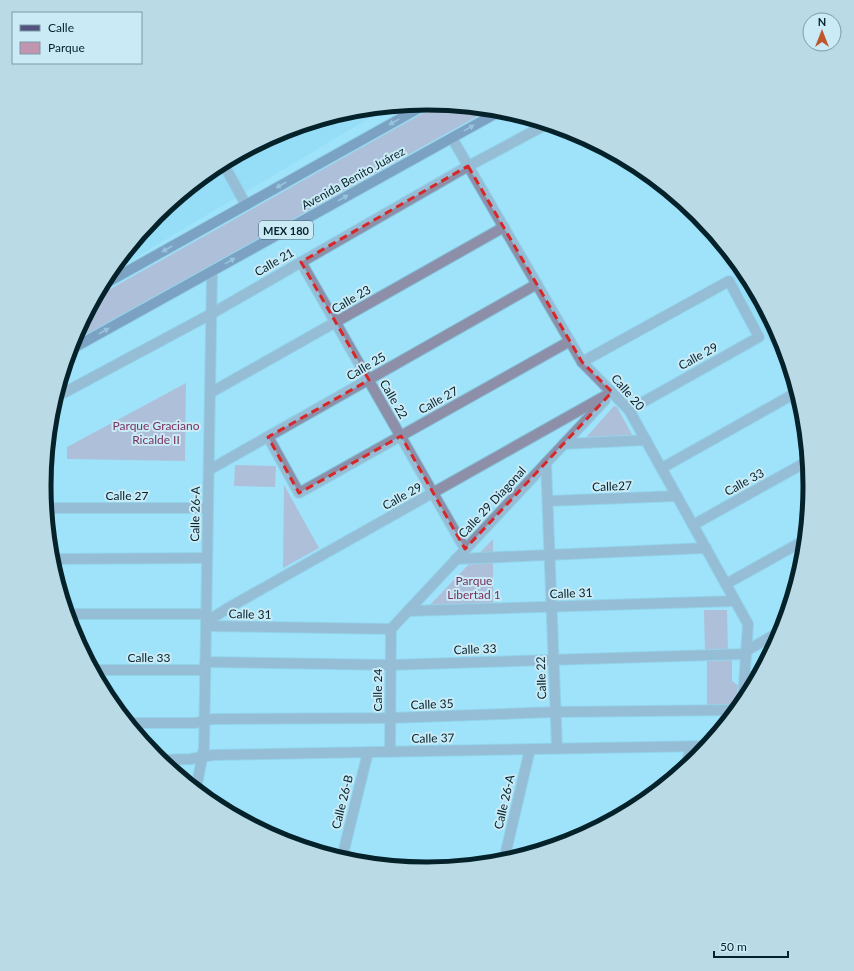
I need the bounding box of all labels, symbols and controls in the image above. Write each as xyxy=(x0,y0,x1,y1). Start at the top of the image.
legend xyxy=(12,12,142,64)
north arrow xyxy=(802,12,842,52)
text: N xyxy=(818,15,826,28)
text: Calle xyxy=(48,20,74,35)
text: Parque xyxy=(48,40,85,55)
one-way arrow xyxy=(388,118,400,125)
one-way arrow xyxy=(463,125,475,132)
street label: Avenida Benito Juárez xyxy=(299,143,408,213)
one-way arrow xyxy=(275,182,287,189)
one-way arrow xyxy=(337,195,349,202)
road number: MEX 180 xyxy=(259,221,313,239)
street label: Calle 21 xyxy=(252,245,296,279)
one-way arrow xyxy=(161,246,173,253)
one-way arrow xyxy=(224,258,236,265)
street label: Calle 23 xyxy=(329,282,373,316)
one-way arrow xyxy=(98,328,110,335)
street label: Calle 29 xyxy=(676,339,720,373)
street label: Calle 25 xyxy=(344,349,388,383)
street label: Calle 20 xyxy=(608,371,648,413)
street label: Calle 22 xyxy=(377,377,411,421)
street label: Calle 27 xyxy=(416,383,460,417)
park label: Parque Graciano Ricalde II xyxy=(113,418,200,447)
street label: Calle 29 Diagonal xyxy=(455,463,529,541)
street label: Calle 33 xyxy=(722,465,766,499)
street label: Calle27 xyxy=(592,478,632,494)
street label: Calle 29 xyxy=(380,479,424,513)
street label: Calle 26-A xyxy=(187,485,203,542)
street label: Calle 27 xyxy=(106,488,149,503)
park label: Parque Libertad 1 xyxy=(447,573,501,602)
street label: Calle 31 xyxy=(549,585,593,601)
street label: Calle 31 xyxy=(228,606,272,622)
street label: Calle 33 xyxy=(453,641,497,657)
street label: Calle 33 xyxy=(128,650,171,665)
street label: Calle 22 xyxy=(533,656,549,700)
street label: Calle 24 xyxy=(370,668,385,711)
street label: Calle 35 xyxy=(410,696,454,712)
street label: Calle 37 xyxy=(411,730,455,746)
street label: Calle 26-A xyxy=(490,772,518,831)
street label: Calle 26-B xyxy=(328,773,356,831)
scale bar xyxy=(714,933,788,959)
text: 50 m xyxy=(720,939,747,954)

